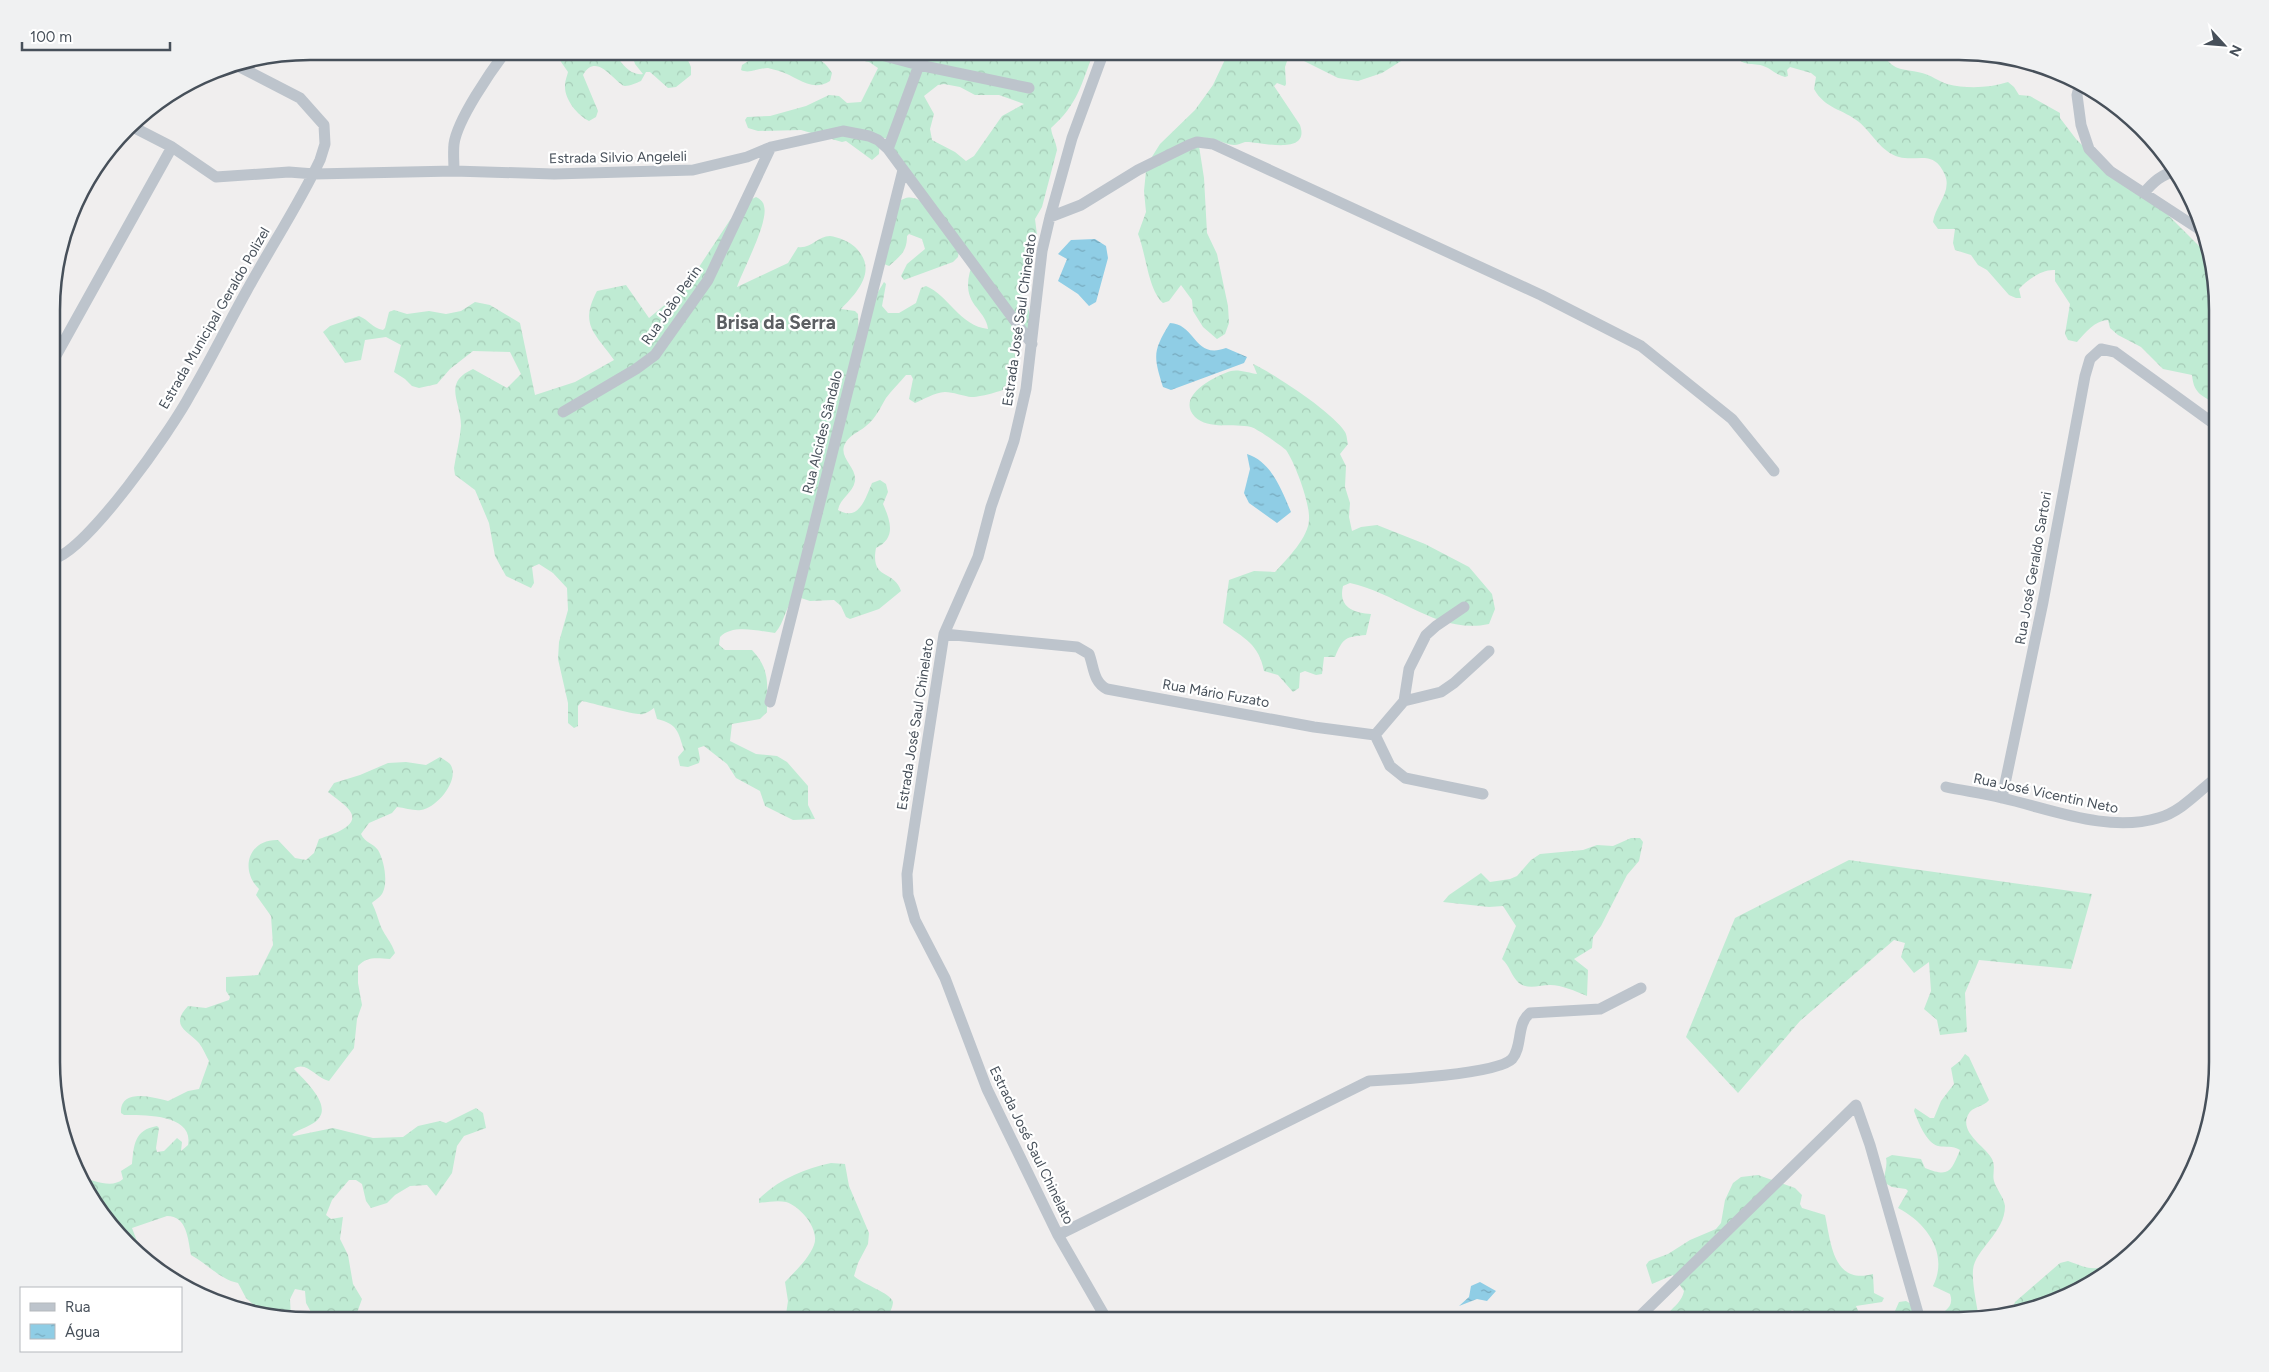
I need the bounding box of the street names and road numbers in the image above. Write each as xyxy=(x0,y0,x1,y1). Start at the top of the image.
street label: Estrada Silvio Angeleli xyxy=(549,148,687,167)
street label: Estrada Municipal Geraldo Polizel xyxy=(155,224,274,412)
street label: Estrada José Saul Chinelato xyxy=(999,233,1040,407)
street label: Rua João Perin xyxy=(638,262,705,348)
street label: Rua Alcides Sândalo xyxy=(799,369,846,496)
street label: Rua José Geraldo Sartori xyxy=(2012,490,2055,646)
street label: Estrada José Saul Chinelato xyxy=(893,637,938,811)
street label: Rua Mário Fuzato xyxy=(1161,676,1271,711)
street label: Rua José Vicentin Neto xyxy=(1972,770,2120,817)
street label: Estrada José Saul Chinelato xyxy=(986,1063,1077,1227)

